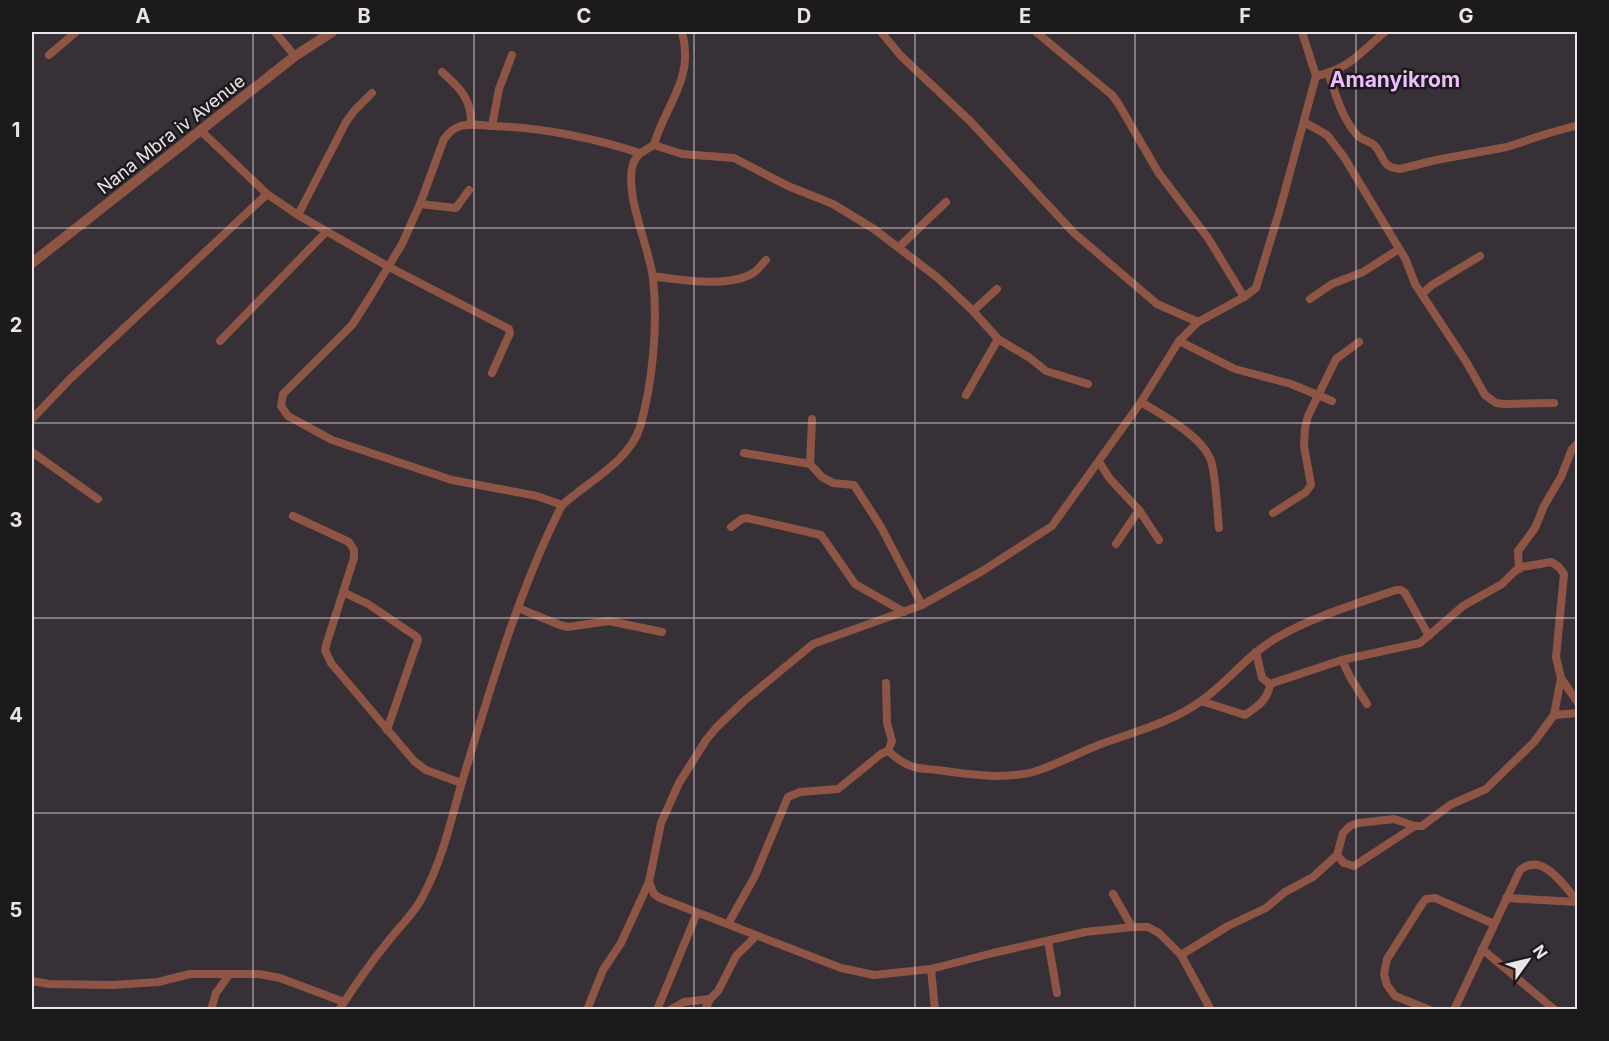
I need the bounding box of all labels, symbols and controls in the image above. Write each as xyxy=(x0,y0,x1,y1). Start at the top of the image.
text: A xyxy=(136,4,151,28)
text: B xyxy=(357,4,371,28)
text: C xyxy=(577,4,591,28)
text: D xyxy=(797,4,811,28)
text: E xyxy=(1019,4,1031,28)
text: F xyxy=(1239,4,1251,28)
text: G xyxy=(1458,4,1474,28)
district label: Amanyikrom xyxy=(1330,67,1460,92)
street label: Nana Mbra ⅳ Avenue xyxy=(93,70,249,198)
text: 1 xyxy=(12,118,20,142)
text: 2 xyxy=(10,313,22,337)
text: 3 xyxy=(10,508,22,532)
text: 4 xyxy=(9,703,23,727)
text: 5 xyxy=(10,898,22,922)
north arrow xyxy=(1498,930,1558,990)
text: N xyxy=(1529,941,1552,962)

